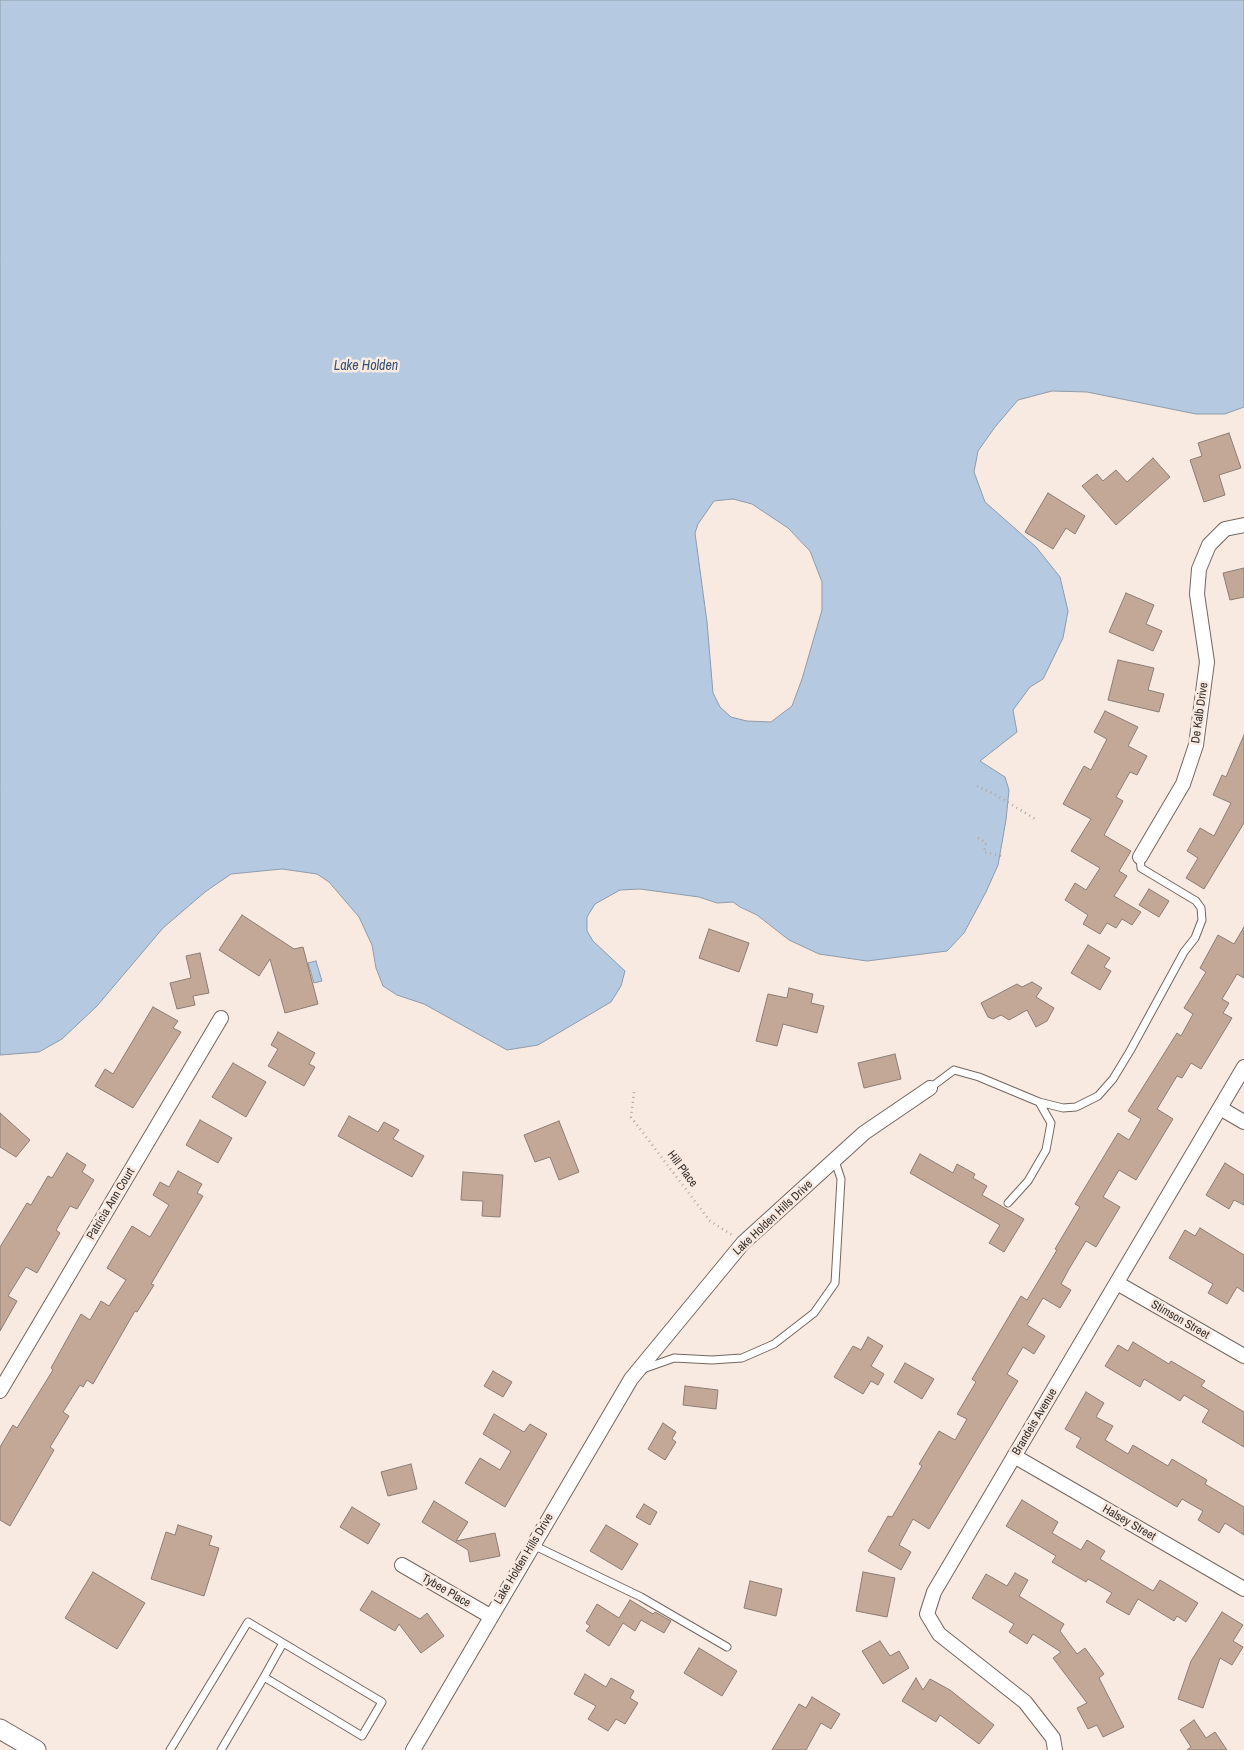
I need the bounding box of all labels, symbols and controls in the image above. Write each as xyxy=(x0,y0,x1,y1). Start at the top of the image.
water label: Lake Holden xyxy=(334,358,398,374)
street label: De Kalb Drive xyxy=(1189,682,1211,744)
street label: Hill Place xyxy=(664,1148,700,1190)
street label: Patricia Ann Court xyxy=(84,1166,138,1242)
street label: Lake Holden Hills Drive xyxy=(730,1177,816,1259)
street label: Stimson Street xyxy=(1148,1297,1212,1343)
street label: Brandeis Avenue xyxy=(1009,1386,1061,1458)
street label: Halsey Street xyxy=(1100,1502,1158,1544)
street label: Lake Holden Hills Drive xyxy=(491,1511,557,1607)
street label: Tybee Place xyxy=(419,1571,473,1611)

